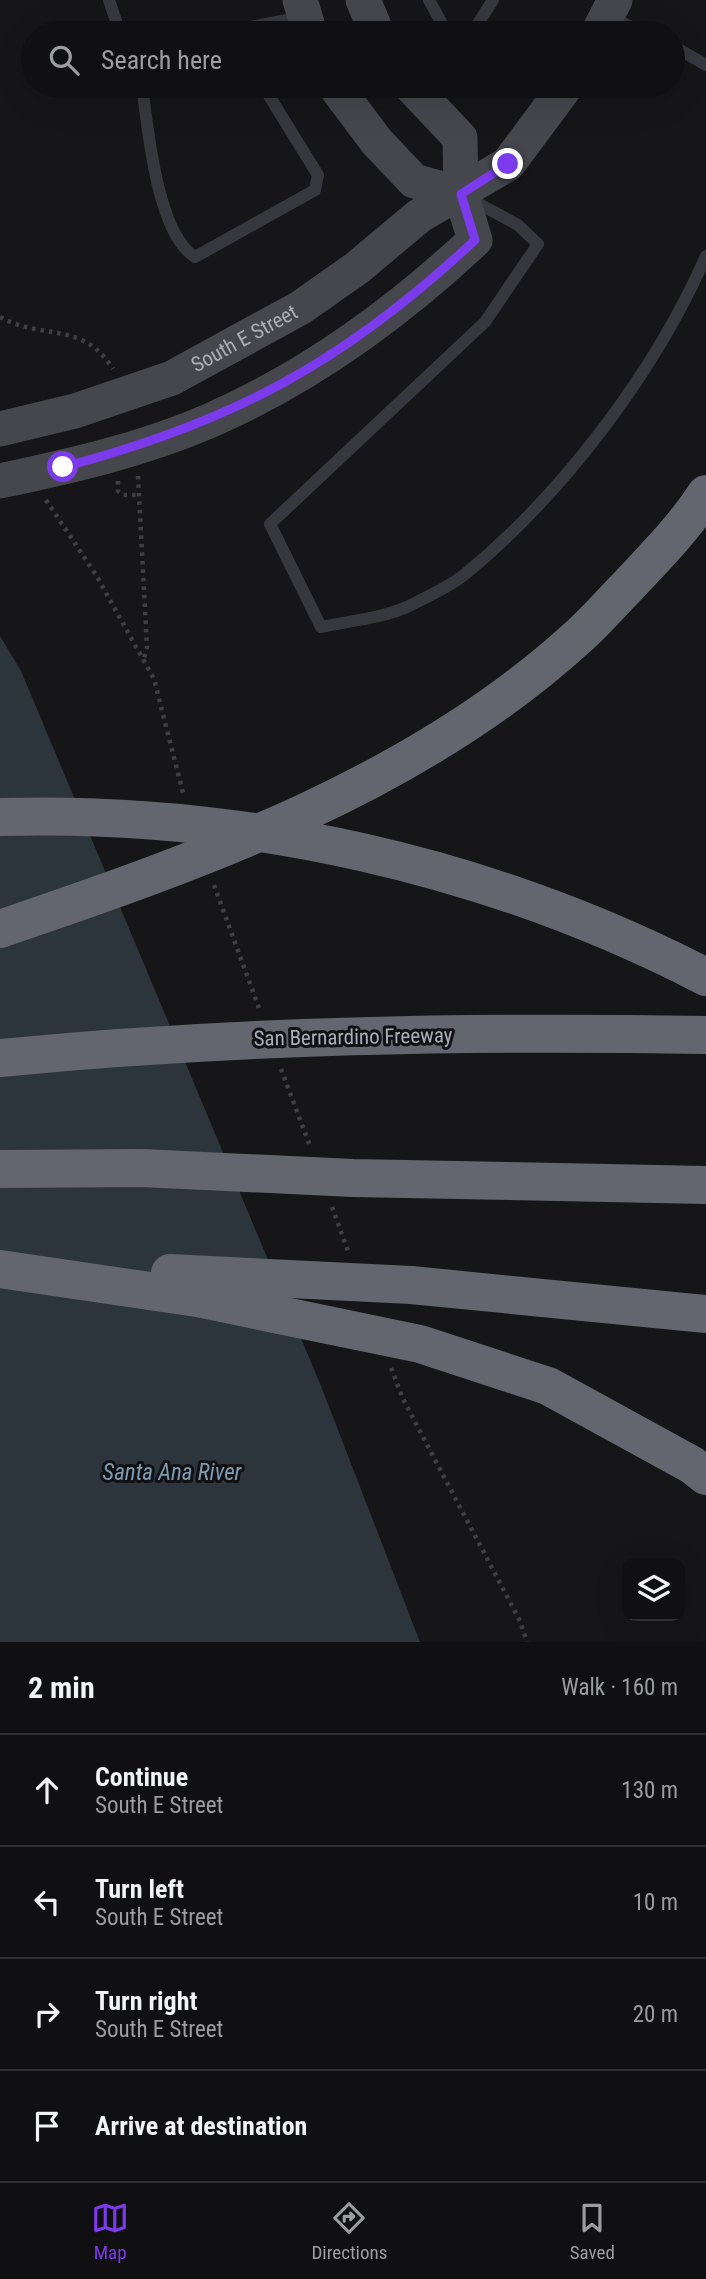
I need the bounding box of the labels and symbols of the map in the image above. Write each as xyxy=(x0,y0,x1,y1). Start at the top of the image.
route end xyxy=(492,148,523,179)
street label: South E Street xyxy=(187,300,302,377)
route start xyxy=(47,451,78,482)
street label: San Bernardino Freeway xyxy=(253,1023,453,1051)
water label: Santa Ana River xyxy=(103,1459,243,1486)

